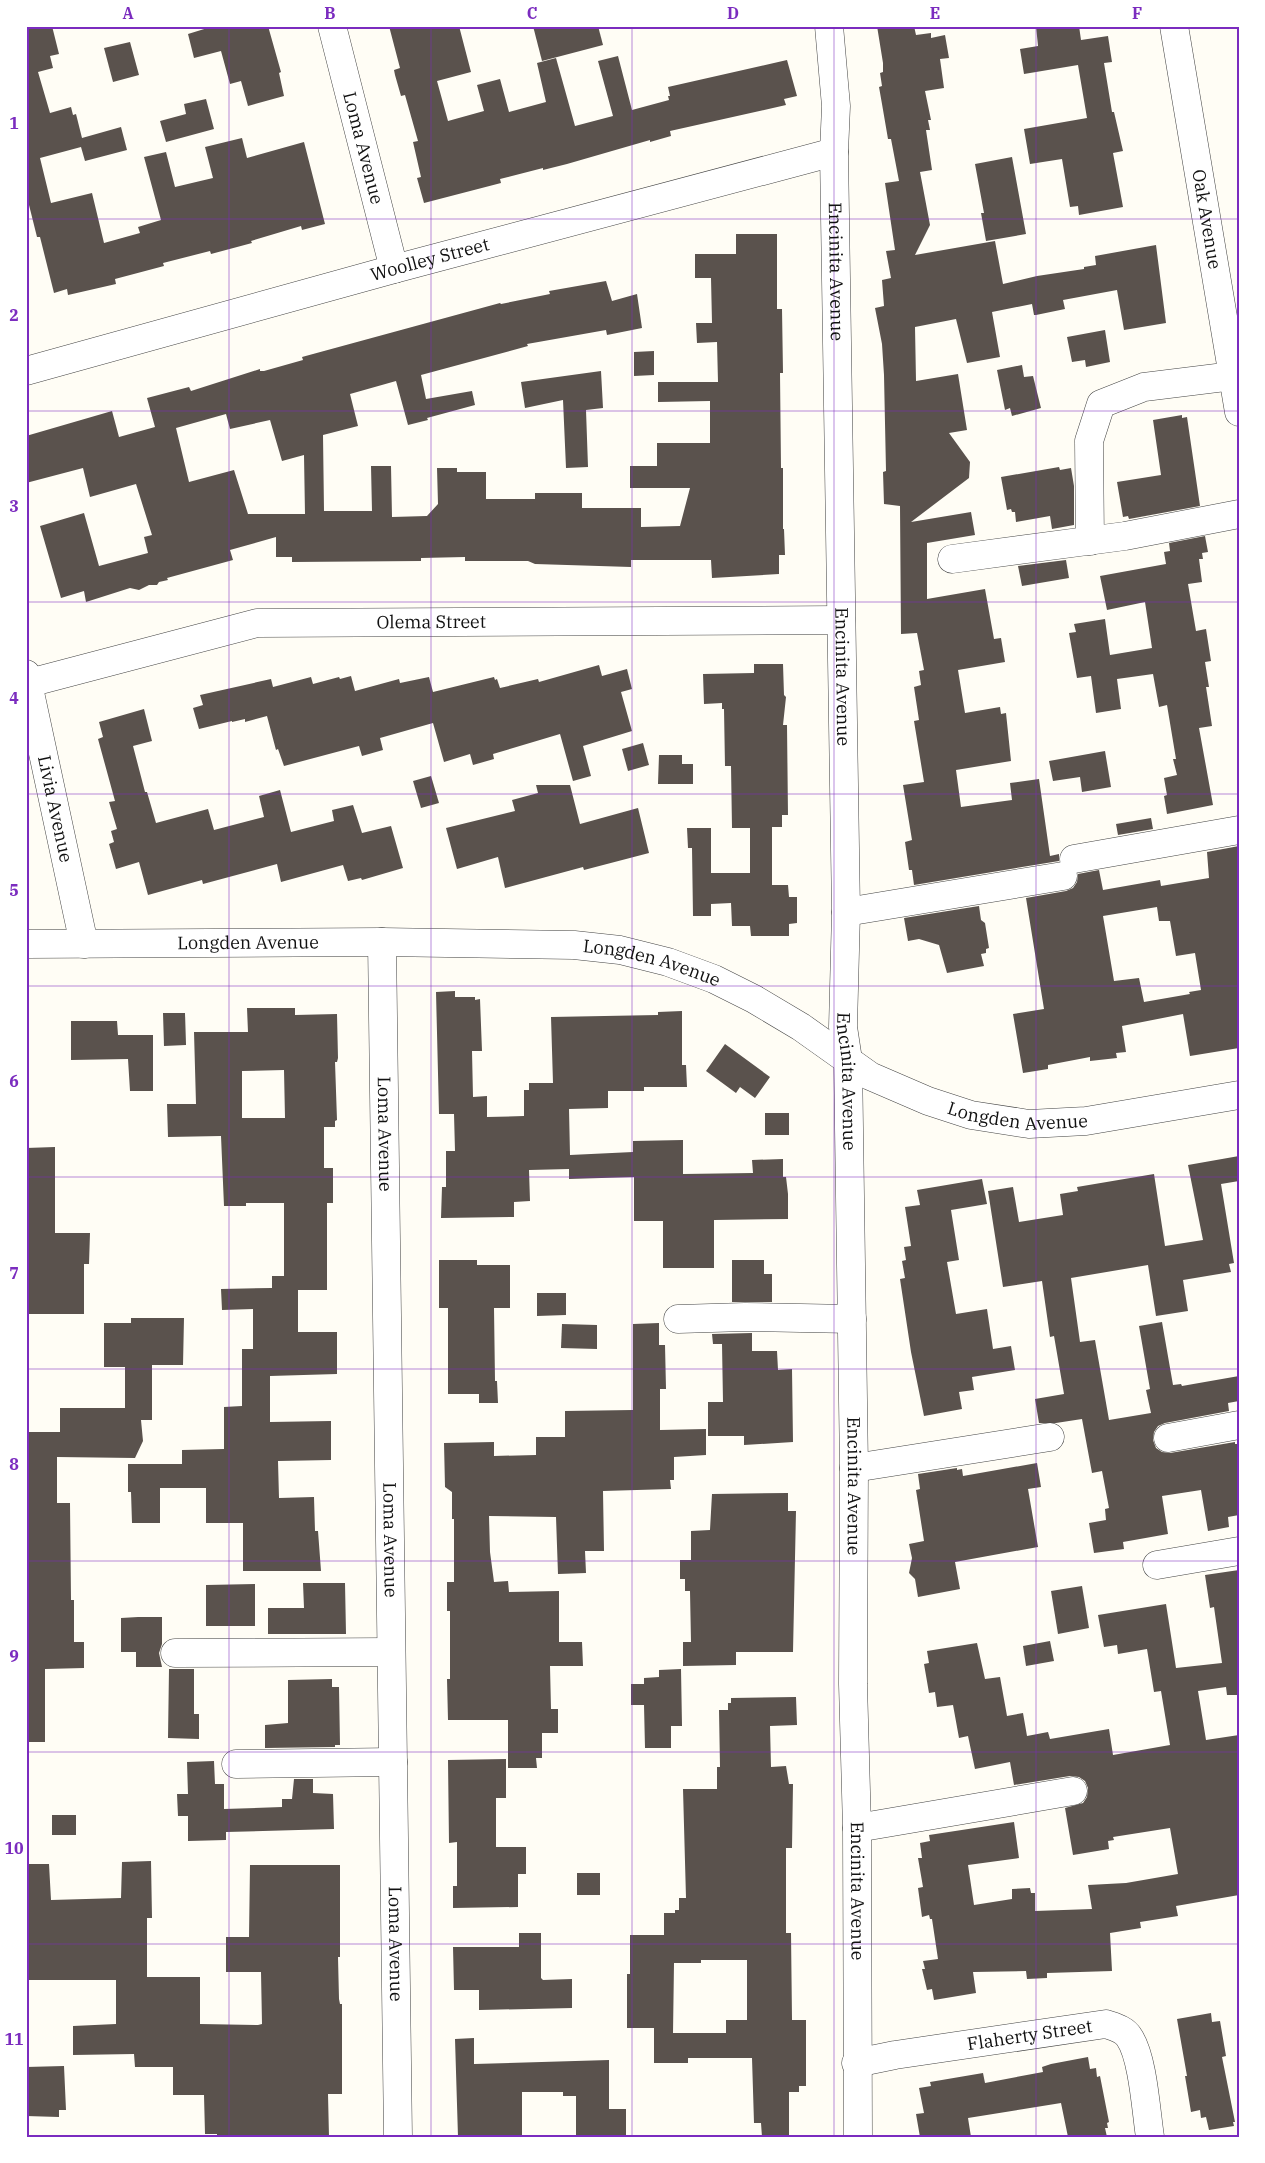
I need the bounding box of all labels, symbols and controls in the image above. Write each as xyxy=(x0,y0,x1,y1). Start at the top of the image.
text: A xyxy=(122,3,134,23)
text: B xyxy=(324,3,336,23)
text: C xyxy=(527,3,537,23)
text: D xyxy=(727,3,739,23)
text: E xyxy=(930,3,940,23)
text: F xyxy=(1132,3,1142,23)
street label: Loma Avenue xyxy=(338,89,389,207)
text: 1 xyxy=(9,113,19,133)
street label: Oak Avenue xyxy=(1187,168,1227,271)
street label: Encinita Avenue xyxy=(824,202,849,341)
street label: Woolley Street xyxy=(368,232,492,286)
text: 2 xyxy=(9,305,19,325)
text: 3 xyxy=(9,496,19,516)
street label: Encinita Avenue xyxy=(830,607,855,746)
street label: Olema Street xyxy=(376,610,486,633)
text: 4 xyxy=(9,688,19,708)
street label: Livia Avenue xyxy=(33,753,78,865)
text: 5 xyxy=(9,880,19,900)
street label: Longden Avenue xyxy=(177,930,319,954)
street label: Longden Avenue xyxy=(582,934,725,992)
street label: Encinita Avenue xyxy=(832,1012,861,1151)
text: 6 xyxy=(9,1071,19,1091)
street label: Loma Avenue xyxy=(373,1076,397,1192)
street label: Longden Avenue xyxy=(945,1096,1088,1135)
text: 7 xyxy=(9,1263,19,1283)
street label: Encinita Avenue xyxy=(842,1416,866,1556)
text: 8 xyxy=(9,1454,19,1474)
street label: Loma Avenue xyxy=(378,1482,403,1598)
text: 9 xyxy=(9,1646,19,1666)
street label: Encinita Avenue xyxy=(846,1821,869,1961)
text: 10 xyxy=(4,1838,24,1858)
street label: Loma Avenue xyxy=(384,1886,408,2002)
street label: Flaherty Street xyxy=(965,2014,1094,2055)
text: 11 xyxy=(4,2029,24,2049)

